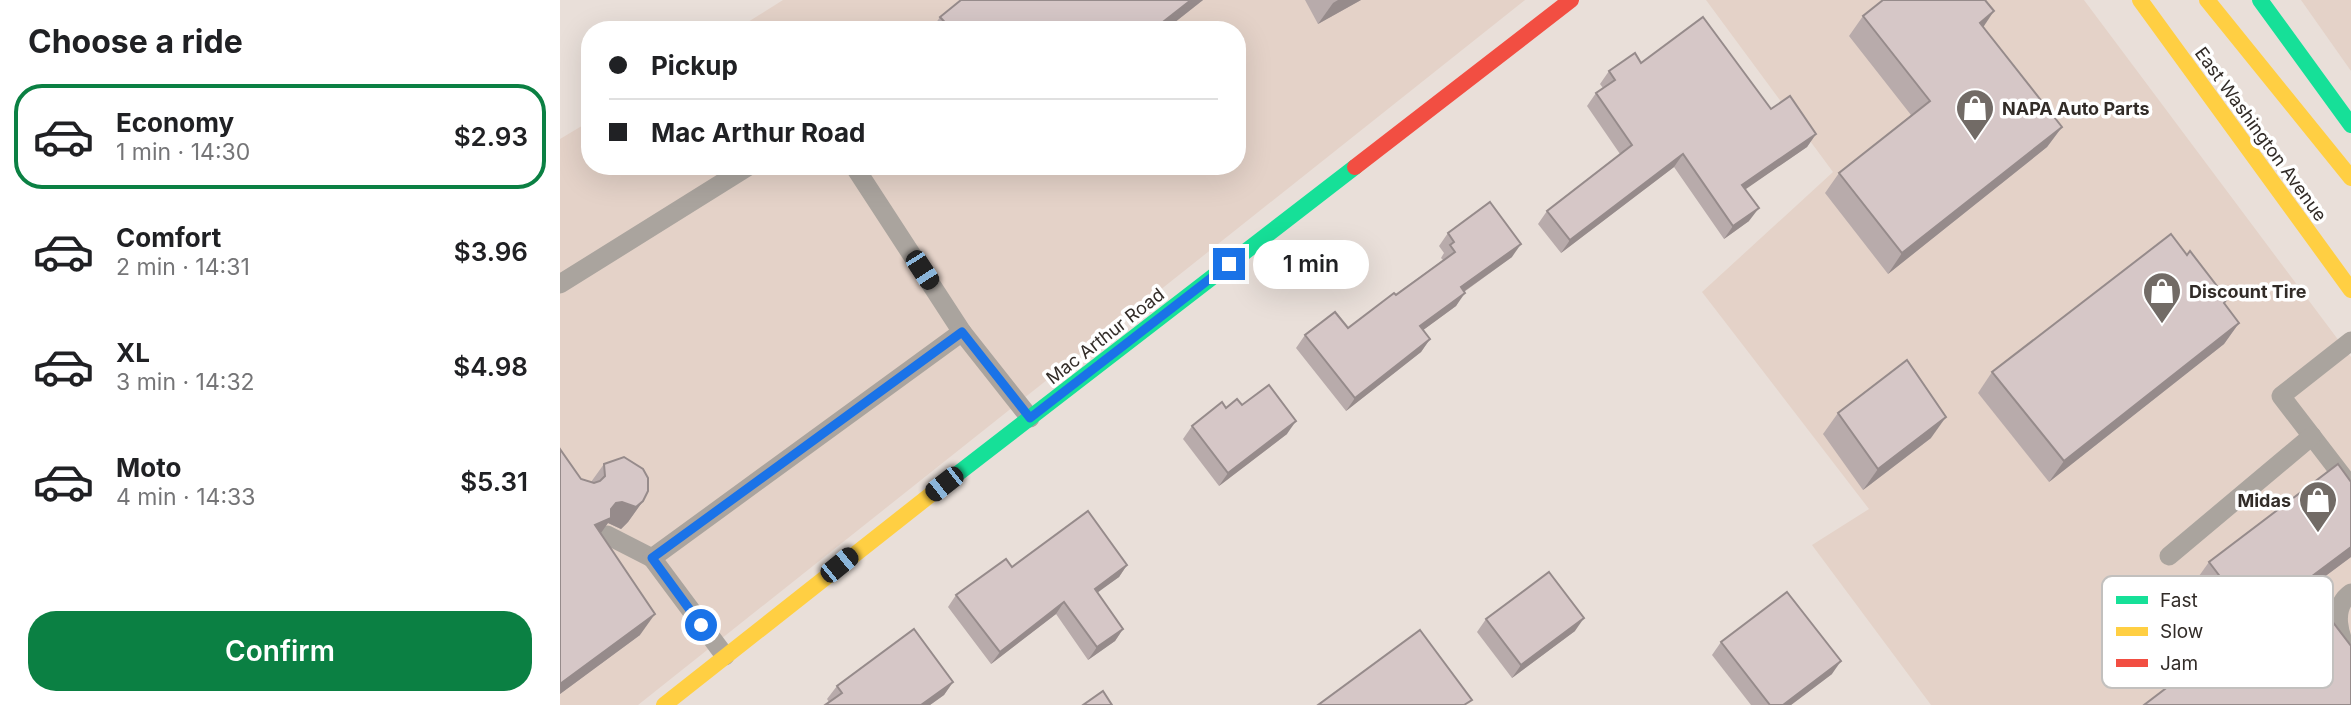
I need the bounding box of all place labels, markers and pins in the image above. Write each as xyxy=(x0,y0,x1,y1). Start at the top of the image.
shop icon: NAPA Auto Parts xyxy=(1954,87,1996,142)
place label: NAPA Auto Parts xyxy=(2002,98,2150,119)
shop icon: Discount Tire xyxy=(2141,270,2183,325)
place label: Discount Tire xyxy=(2189,281,2307,302)
shop icon: Midas xyxy=(2297,479,2339,534)
place label: Midas xyxy=(2237,490,2291,511)

